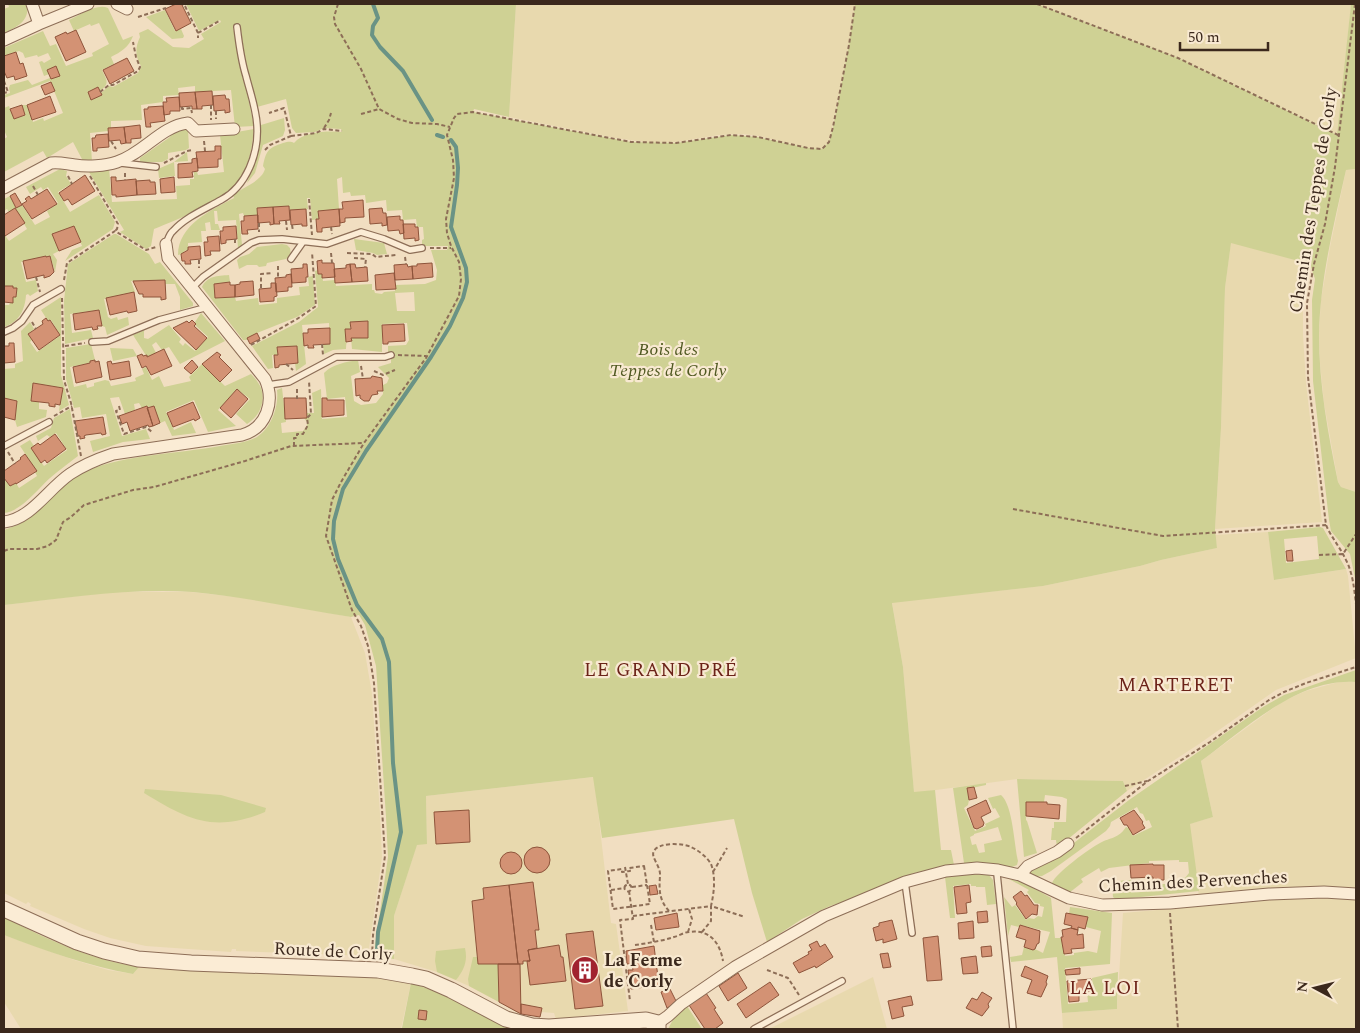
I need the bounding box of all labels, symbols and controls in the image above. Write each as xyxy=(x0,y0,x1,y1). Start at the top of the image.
scale bar xyxy=(1180,20,1268,52)
text: 50 m xyxy=(1188,26,1220,49)
street label: Chemin des Teppes de Corly xyxy=(1282,84,1345,315)
park label: Bois des Teppes de Corly xyxy=(610,336,726,384)
district label: LE GRAND PRÉ xyxy=(584,656,738,685)
district label: MARTERET xyxy=(1118,671,1234,700)
street label: Chemin des Pervenches xyxy=(1098,863,1288,900)
street label: Route de Corly xyxy=(273,935,394,968)
place label: La Ferme de Corly xyxy=(604,947,682,995)
building icon: La Ferme de Corly xyxy=(570,955,600,985)
north arrow xyxy=(1290,963,1340,1013)
district label: LA LOI xyxy=(1069,974,1141,1003)
text: N xyxy=(1291,980,1314,993)

